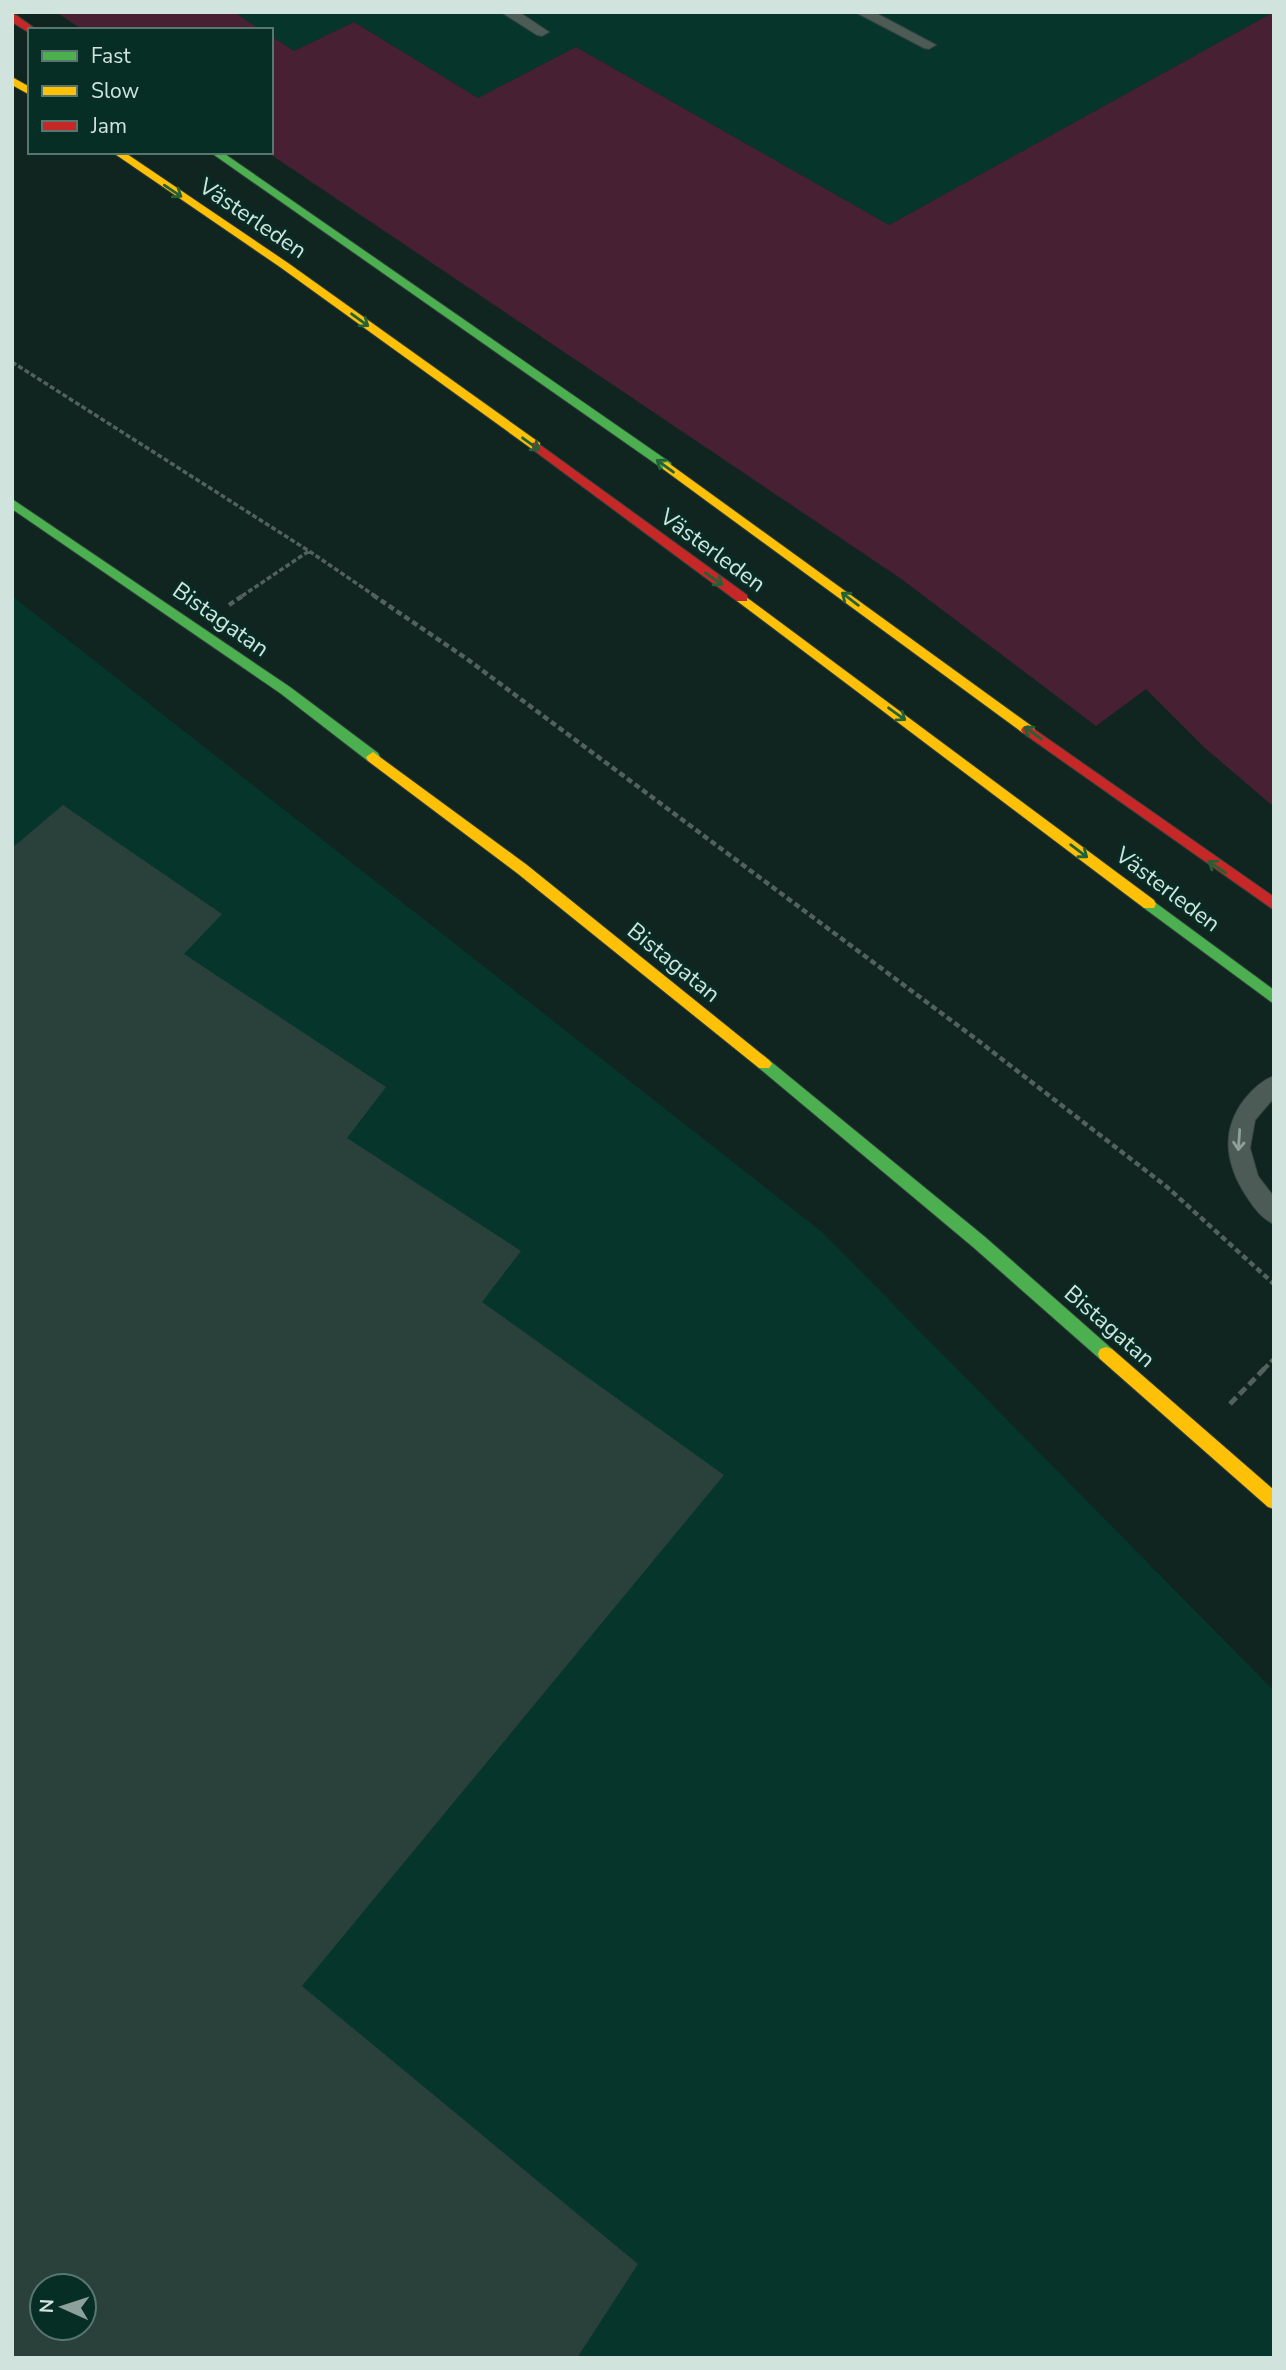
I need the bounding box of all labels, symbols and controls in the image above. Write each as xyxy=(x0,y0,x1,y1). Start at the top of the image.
legend xyxy=(28,28,273,154)
text: Fast xyxy=(91,42,131,70)
text: Slow xyxy=(91,77,140,105)
text: Jam xyxy=(90,112,127,140)
street label: Västerleden xyxy=(192,170,313,266)
one-way arrow xyxy=(163,184,182,198)
one-way arrow xyxy=(351,312,370,327)
one-way arrow xyxy=(521,437,540,451)
one-way arrow xyxy=(656,459,675,473)
street label: Västerleden xyxy=(653,501,772,599)
one-way arrow xyxy=(704,572,723,587)
street label: Bistagatan xyxy=(166,575,275,664)
one-way arrow xyxy=(841,591,859,606)
one-way arrow xyxy=(887,707,906,722)
one-way arrow xyxy=(1024,726,1043,740)
street label: Västerleden xyxy=(1108,839,1226,939)
one-way arrow xyxy=(1069,844,1088,858)
one-way arrow xyxy=(1208,860,1227,874)
street label: Bistagatan xyxy=(621,915,727,1009)
one-way arrow xyxy=(1232,1128,1245,1150)
street label: Bistagatan xyxy=(1058,1278,1162,1375)
north arrow xyxy=(28,2272,98,2342)
text: N xyxy=(34,2298,60,2314)

